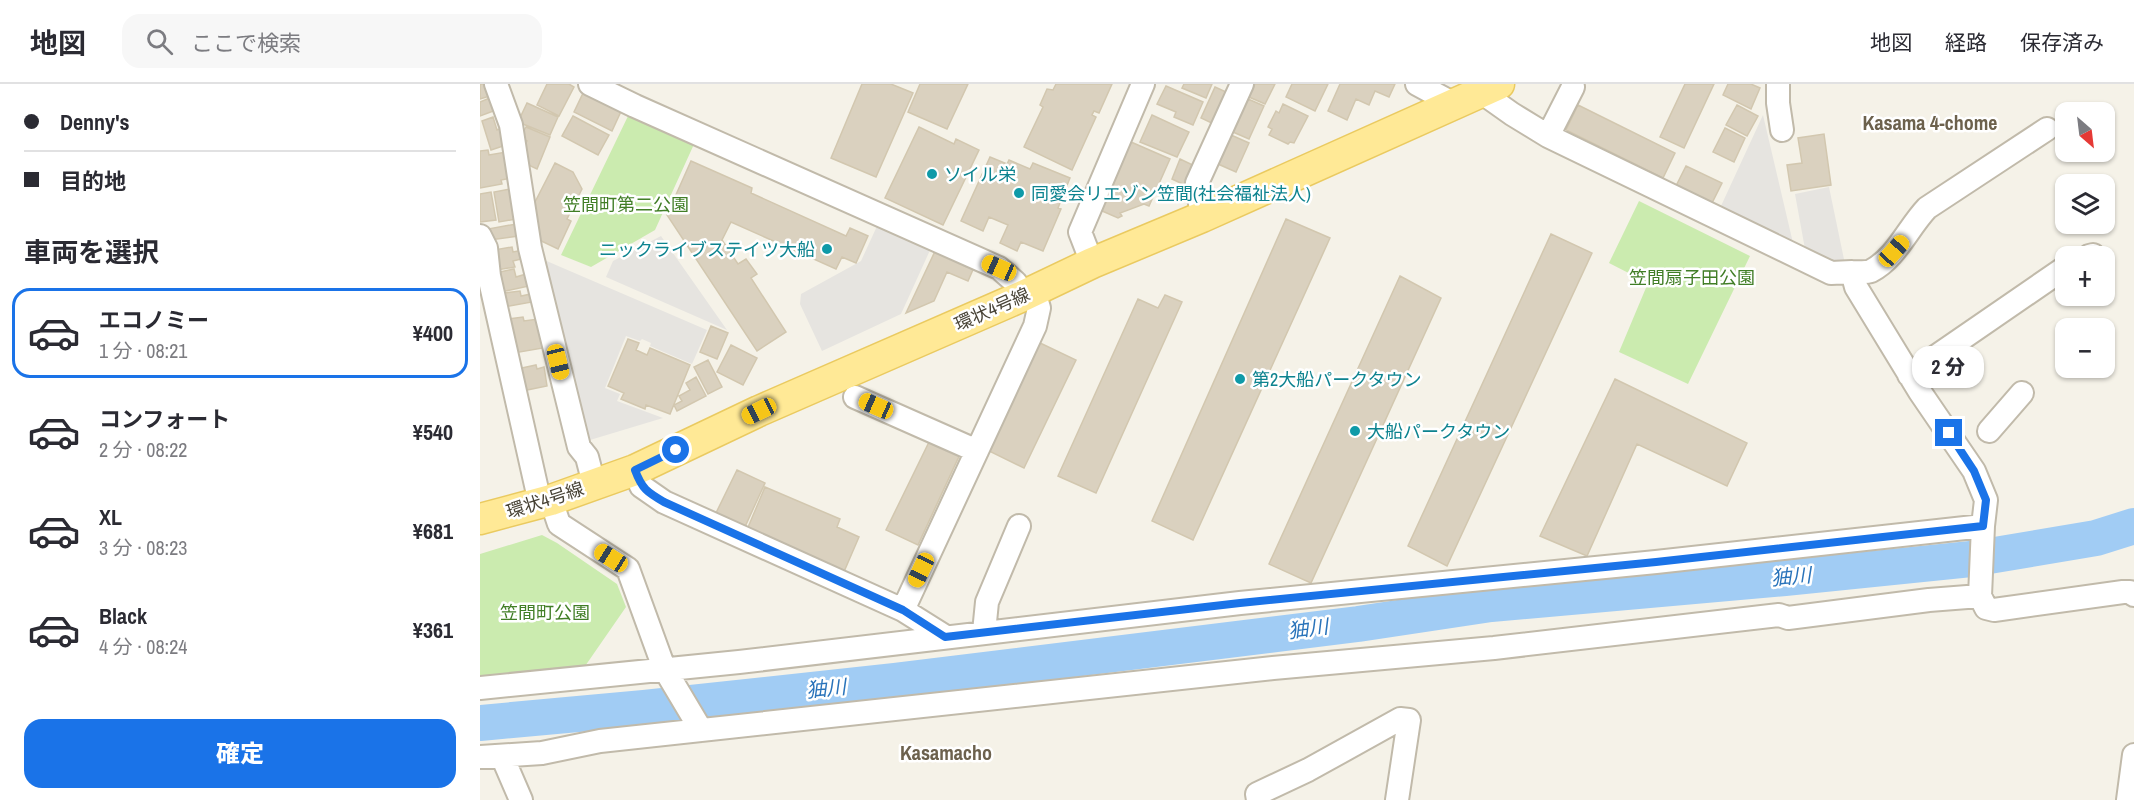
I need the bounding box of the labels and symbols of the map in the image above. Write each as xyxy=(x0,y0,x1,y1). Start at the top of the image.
north arrow xyxy=(2055,102,2115,162)
district label: Kasama 4-chome xyxy=(1863,109,1997,136)
place label: ソイル栄 xyxy=(944,162,1016,187)
marker: ソイル栄 xyxy=(925,167,939,181)
place label: 同愛会リエゾン笠間(社会福祉法人) xyxy=(1031,181,1311,206)
marker: 同愛会リエゾン笠間(社会福祉法人) xyxy=(1012,186,1026,200)
park label: 笠間町第二公園 xyxy=(563,192,689,217)
car xyxy=(1875,232,1913,270)
place label: ニックライブステイツ大船 xyxy=(599,237,815,262)
marker: ニックライブステイツ大船 xyxy=(820,242,834,256)
car xyxy=(979,252,1019,284)
park label: 笠間扇子田公園 xyxy=(1629,265,1755,290)
street label: 環状4号線 xyxy=(950,281,1034,337)
car xyxy=(545,342,571,382)
callout: 2 分 xyxy=(1913,346,1985,388)
place label: 第2大船パークタウン xyxy=(1252,367,1422,392)
marker: 第2大船パークタウン xyxy=(1233,372,1247,386)
car xyxy=(856,390,896,422)
car xyxy=(739,395,779,427)
place label: 大船パークタウン xyxy=(1367,419,1510,444)
route end xyxy=(1935,419,1962,446)
marker: 大船パークタウン xyxy=(1348,424,1362,438)
route start xyxy=(662,436,689,463)
street label: 環状4号線 xyxy=(503,476,587,524)
car xyxy=(591,541,631,575)
car xyxy=(905,550,937,590)
water label: 㹨川 xyxy=(1770,561,1814,591)
park label: 笠間町公園 xyxy=(500,600,590,625)
water label: 㹨川 xyxy=(1287,612,1331,644)
water label: 㹨川 xyxy=(805,672,849,704)
district label: Kasamacho xyxy=(900,739,992,766)

